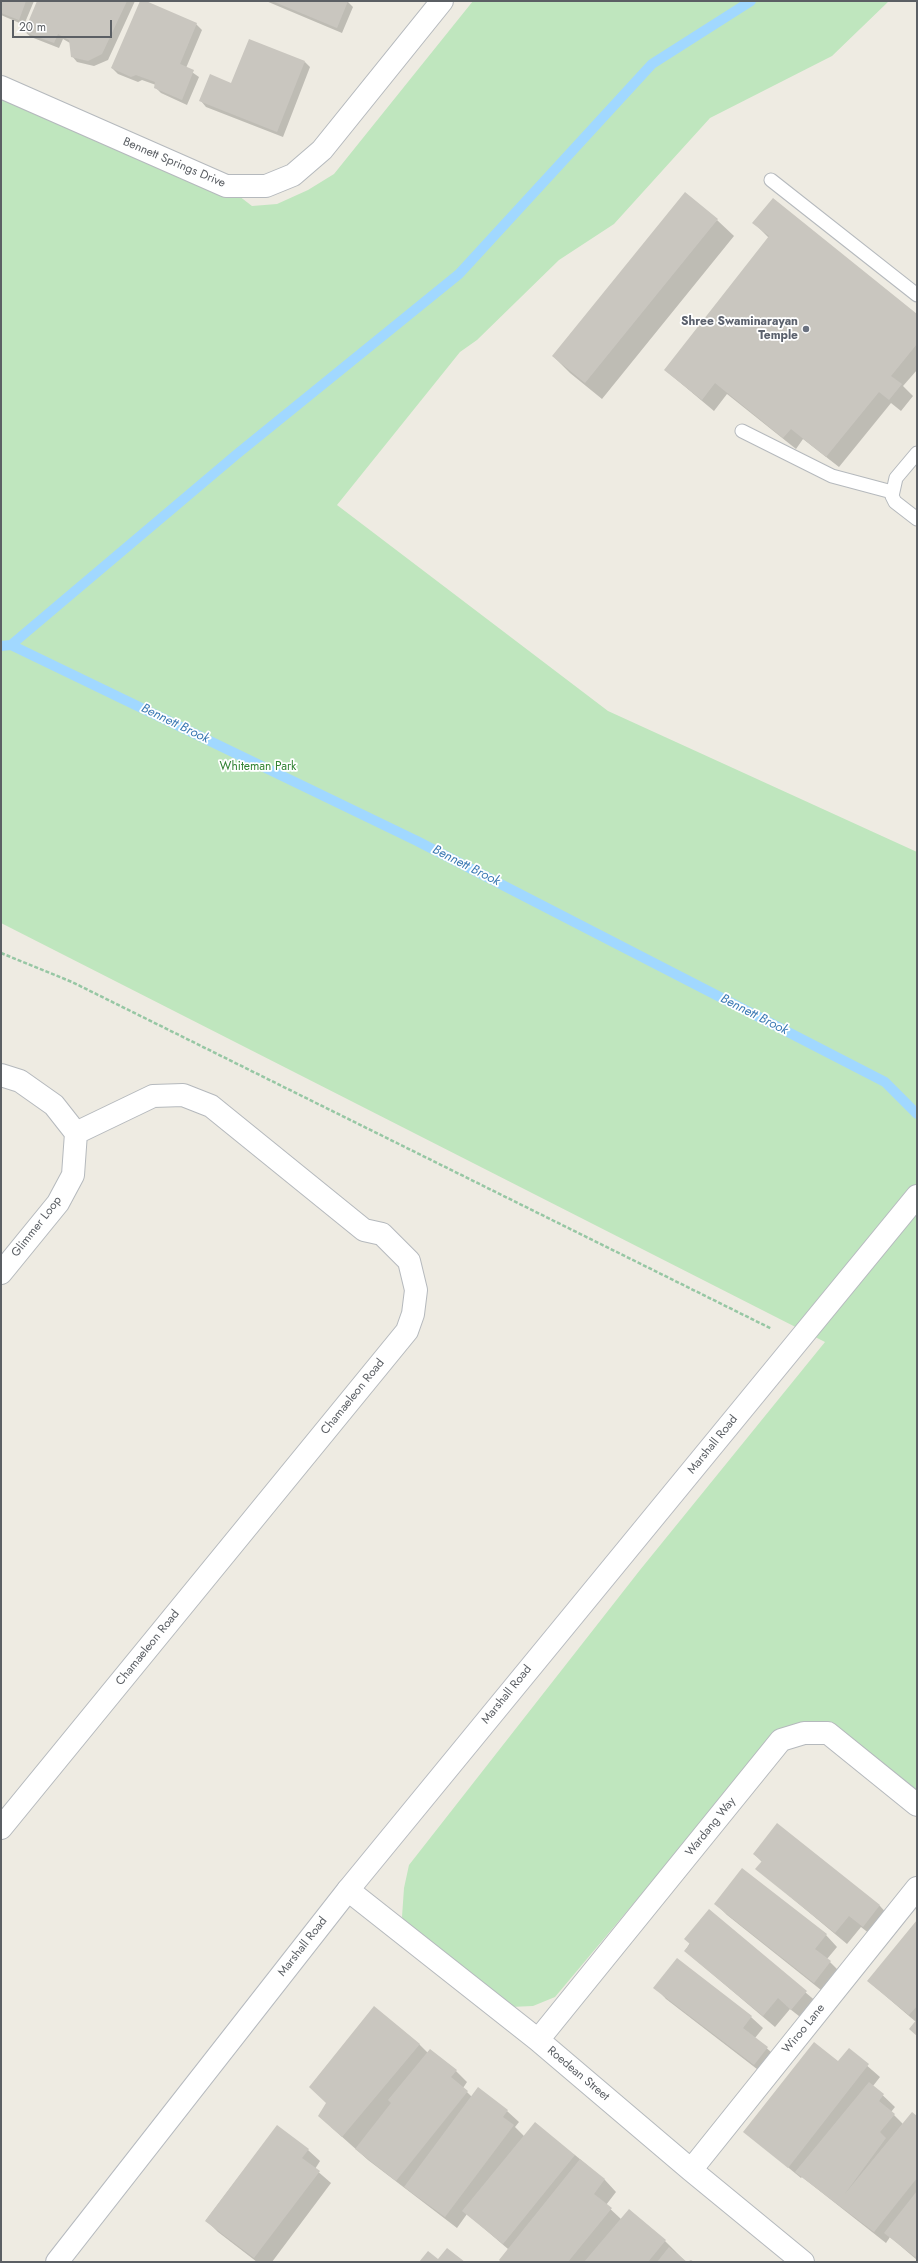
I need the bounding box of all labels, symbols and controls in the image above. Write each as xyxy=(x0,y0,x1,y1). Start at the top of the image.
scale bar xyxy=(14,12,114,38)
text: 20 m xyxy=(19,18,46,36)
street label: Bennett Springs Drive xyxy=(121,135,227,191)
place label: Shree Swaminarayan Temple xyxy=(681,315,798,343)
marker: Shree Swaminarayan Temple xyxy=(801,324,811,334)
water label: Bennett Brook xyxy=(138,701,212,747)
park label: Whiteman Park xyxy=(220,760,296,774)
water label: Bennett Brook xyxy=(430,842,502,890)
water label: Bennett Brook xyxy=(718,991,790,1039)
street label: Glimmer Loop xyxy=(9,1194,65,1260)
street label: Chamaeleon Road xyxy=(318,1356,388,1438)
street label: Marshall Road xyxy=(685,1413,741,1477)
street label: Chamaeleon Road xyxy=(113,1607,183,1689)
street label: Marshall Road xyxy=(479,1663,535,1727)
street label: Wardang Way xyxy=(683,1795,739,1859)
street label: Marshall Road xyxy=(275,1914,331,1980)
street label: Wiroo Lane xyxy=(780,2001,828,2057)
street label: Roedean Street xyxy=(544,2044,612,2104)

